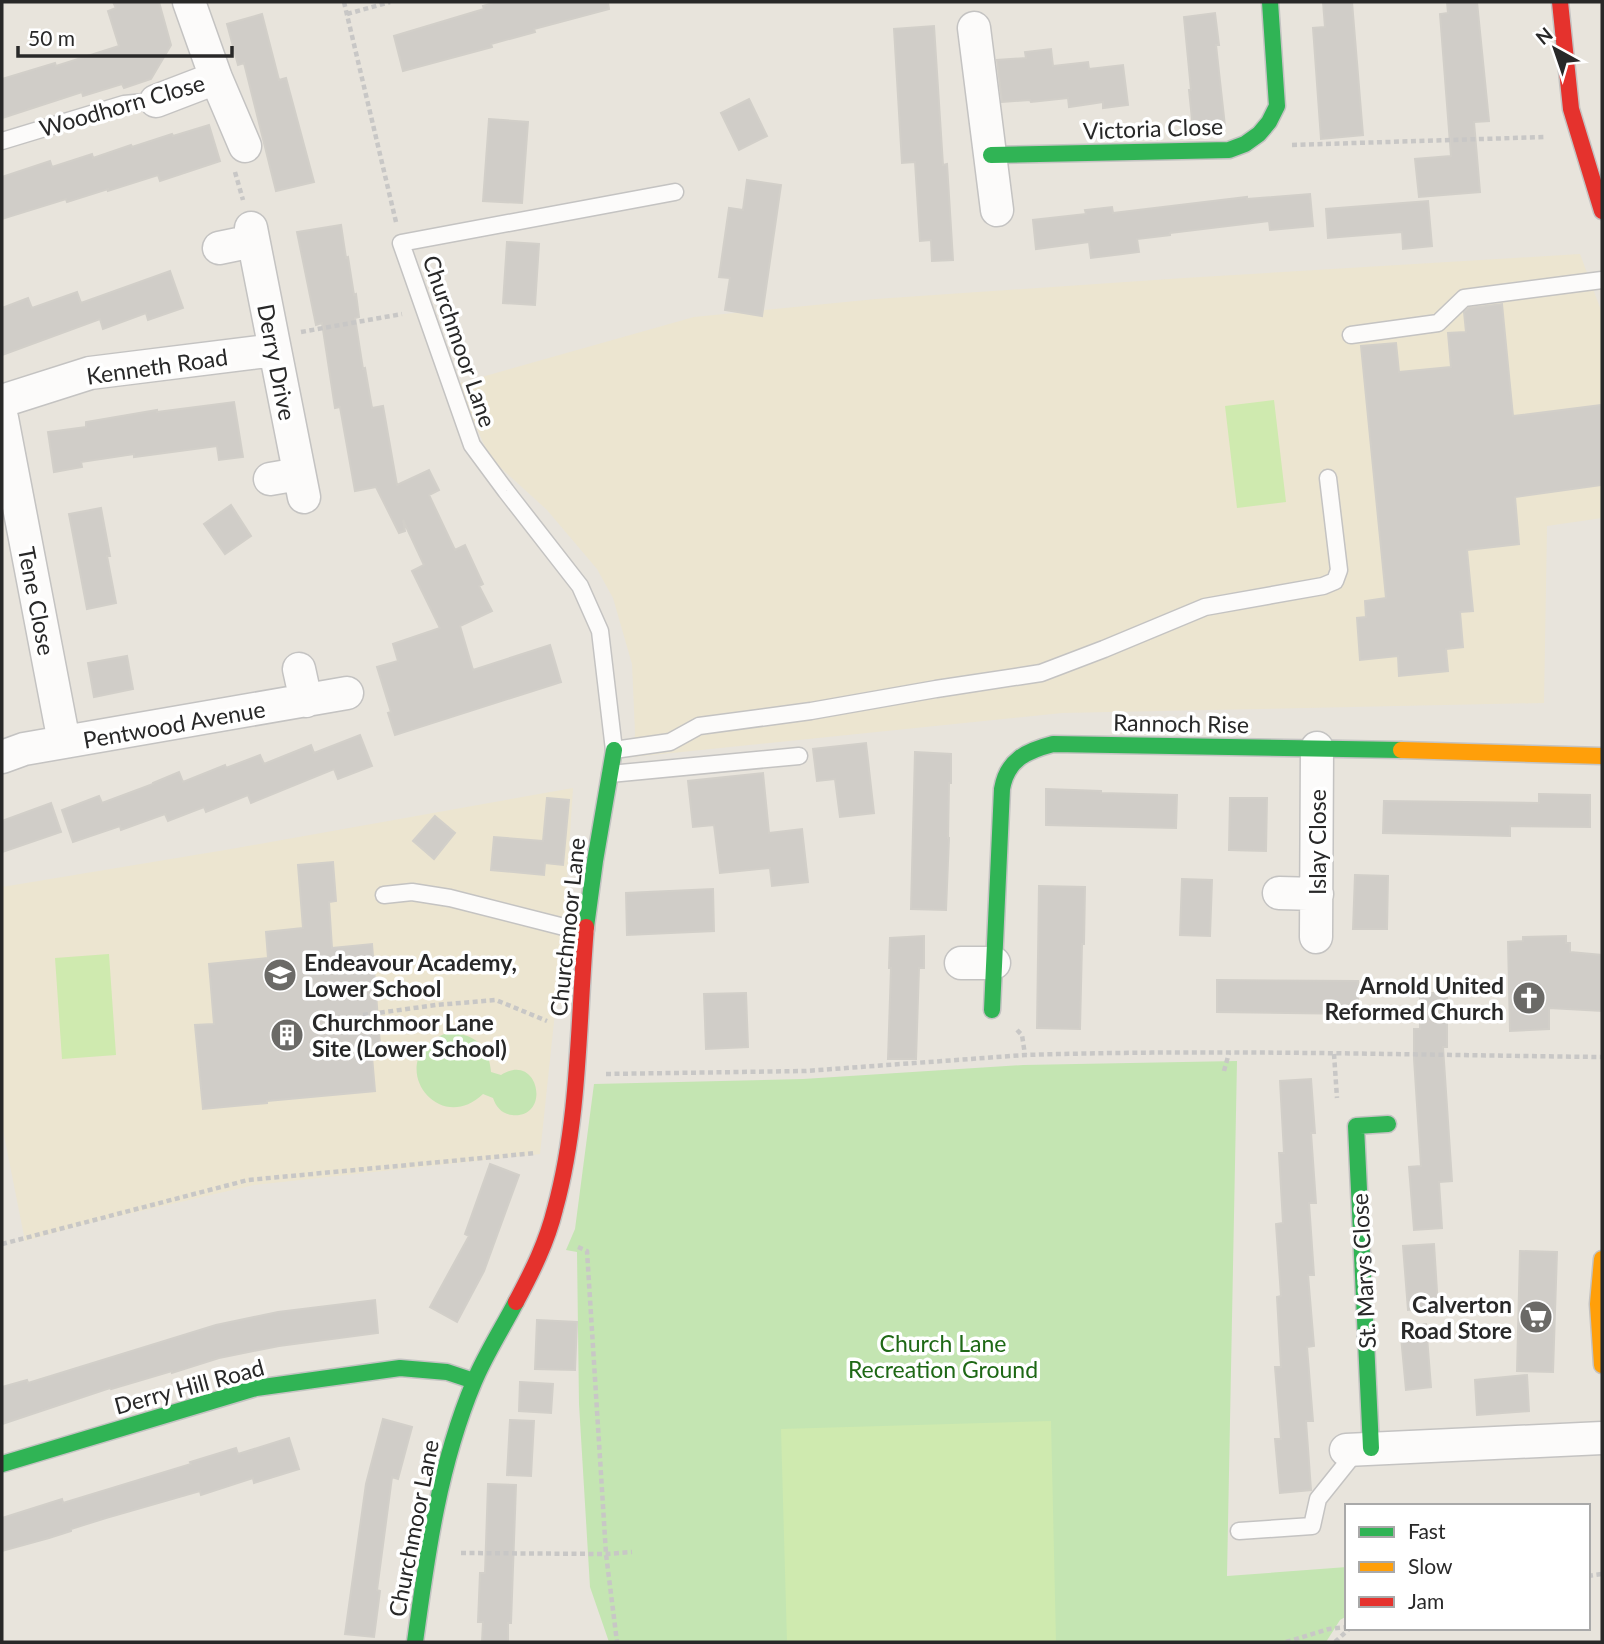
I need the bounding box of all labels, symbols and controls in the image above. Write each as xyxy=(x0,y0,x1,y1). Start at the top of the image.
scale bar xyxy=(18,14,231,58)
north arrow xyxy=(1520,14,1590,84)
text: N xyxy=(1531,22,1557,49)
text: 50 m xyxy=(28,25,75,50)
street label: Woodhorn Close xyxy=(36,68,208,142)
street label: Victoria Close xyxy=(1082,112,1224,144)
street label: Churchmoor Lane xyxy=(418,251,502,431)
street label: Derry Drive xyxy=(252,301,302,423)
street label: Kenneth Road xyxy=(85,342,229,390)
street label: Tene Close xyxy=(13,544,61,658)
street label: Pentwood Avenue xyxy=(81,694,267,754)
street label: Rannoch Rise xyxy=(1113,708,1249,738)
street label: Islay Close xyxy=(1303,789,1331,895)
street label: Churchmoor Lane xyxy=(544,836,590,1018)
place label: Endeavour Academy, Lower School xyxy=(304,948,517,1002)
school or university icon: Endeavour Academy, Lower School xyxy=(261,956,299,994)
place label: Arnold United Reformed Church xyxy=(1324,971,1504,1025)
church icon: Arnold United Reformed Church xyxy=(1510,979,1548,1017)
place label: Churchmoor Lane Site (Lower School) xyxy=(312,1008,507,1062)
building icon: Churchmoor Lane Site (Lower School) xyxy=(268,1016,306,1054)
street label: St. Marys Close xyxy=(1345,1192,1381,1350)
place label: Calverton Road Store xyxy=(1400,1290,1512,1344)
supermarket icon: Calverton Road Store xyxy=(1517,1298,1555,1336)
park label: Church Lane Recreation Ground xyxy=(848,1329,1038,1383)
street label: Derry Hill Road xyxy=(111,1353,267,1419)
street label: Churchmoor Lane xyxy=(382,1437,444,1619)
legend xyxy=(1345,1504,1590,1630)
text: Fast xyxy=(1408,1518,1446,1543)
text: Slow xyxy=(1408,1553,1453,1578)
text: Jam xyxy=(1408,1588,1444,1613)

